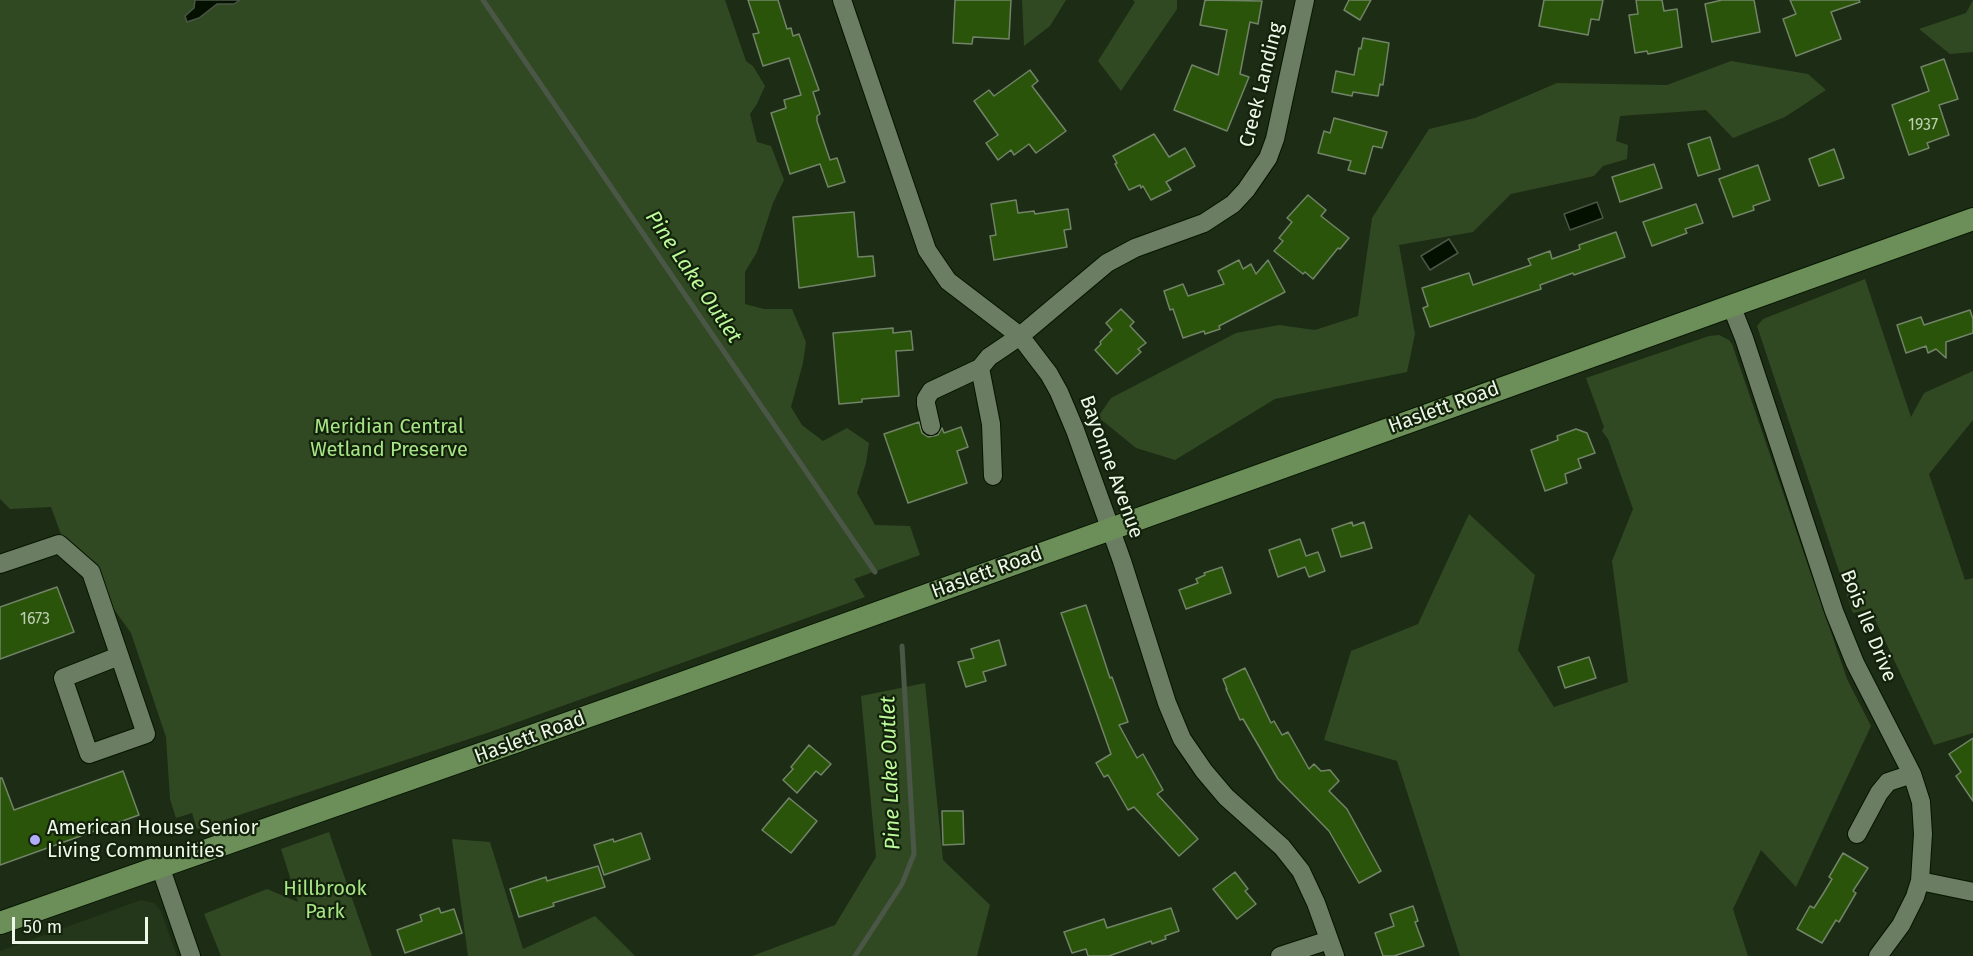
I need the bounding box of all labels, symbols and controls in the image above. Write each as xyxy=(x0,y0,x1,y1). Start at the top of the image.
street label: Creek Landing xyxy=(1235,20,1289,150)
house number: 1937 xyxy=(1908,116,1938,136)
water label: Pine Lake Outlet xyxy=(640,206,746,348)
street label: Haslett Road xyxy=(1385,377,1503,439)
street label: Bayonne Avenue xyxy=(1074,392,1148,542)
park label: Meridian Central Wetland Preserve xyxy=(310,415,468,462)
street label: Haslett Road xyxy=(928,542,1046,604)
street label: Bois Ile Drive xyxy=(1835,566,1901,686)
house number: 1673 xyxy=(20,610,50,630)
water label: Pine Lake Outlet xyxy=(876,696,906,850)
street label: Haslett Road xyxy=(471,707,589,769)
place label: American House Senior Living Communities xyxy=(47,816,258,863)
marker: American House Senior Living Communities xyxy=(28,833,42,847)
park label: Hillbrook Park xyxy=(283,877,367,924)
scale bar xyxy=(15,905,152,943)
text: 50 m xyxy=(23,916,62,938)

